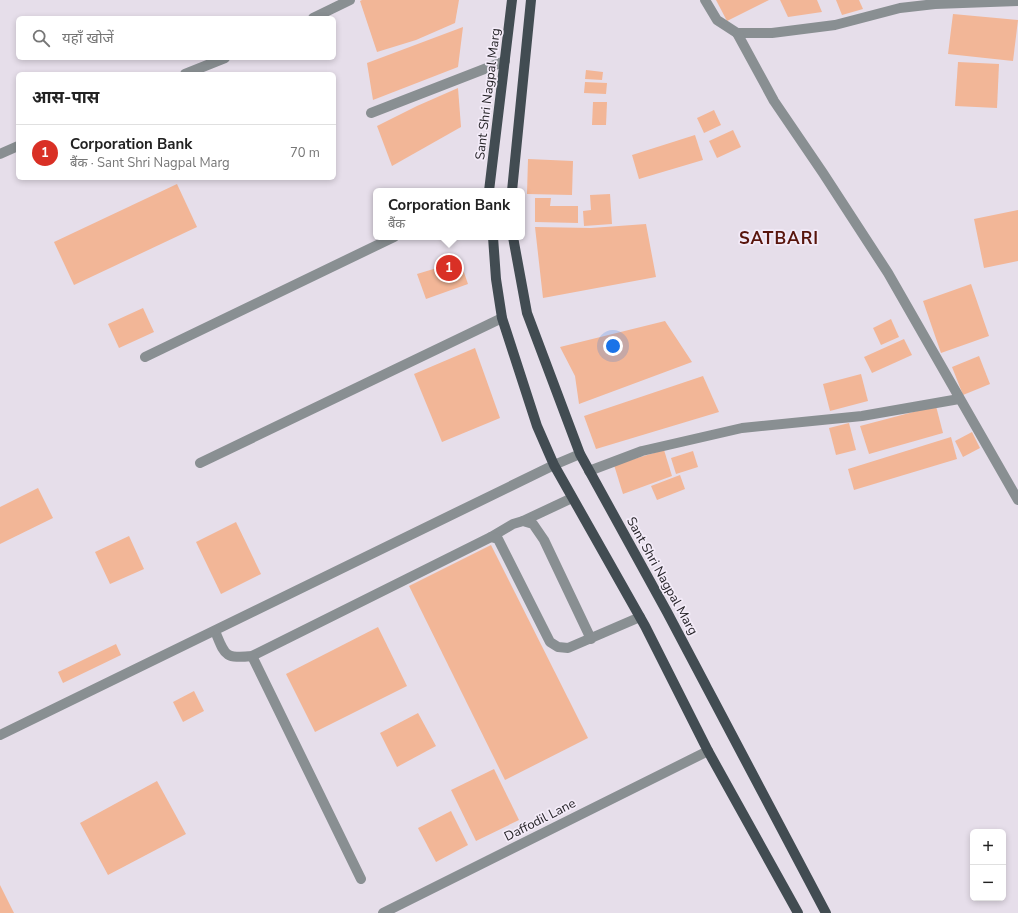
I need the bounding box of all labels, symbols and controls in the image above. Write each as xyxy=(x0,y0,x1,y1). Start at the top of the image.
search box xyxy=(16,16,336,60)
icon: search xyxy=(30,27,52,49)
street label: Sant Shri Nagpal Marg xyxy=(471,27,505,161)
text: यहाँ खोजें xyxy=(62,28,114,48)
text: आस-पास xyxy=(32,86,99,109)
text: Corporation Bank xyxy=(70,134,192,154)
text: 1 xyxy=(41,144,49,162)
text: 70 m xyxy=(290,144,320,162)
text: बैंक · Sant Shri Nagpal Marg xyxy=(70,154,230,172)
popup xyxy=(373,188,525,240)
text: Corporation Bank xyxy=(388,195,510,215)
text: बैंक xyxy=(388,215,405,233)
district label: SATBARI xyxy=(739,227,819,250)
pin: 1 xyxy=(436,253,462,283)
your location xyxy=(603,336,623,356)
street label: Sant Shri Nagpal Marg xyxy=(622,514,702,638)
street label: Daffodil Lane xyxy=(501,794,579,846)
map controls xyxy=(970,829,1006,901)
button: + xyxy=(970,829,1006,865)
button: − xyxy=(970,865,1006,901)

